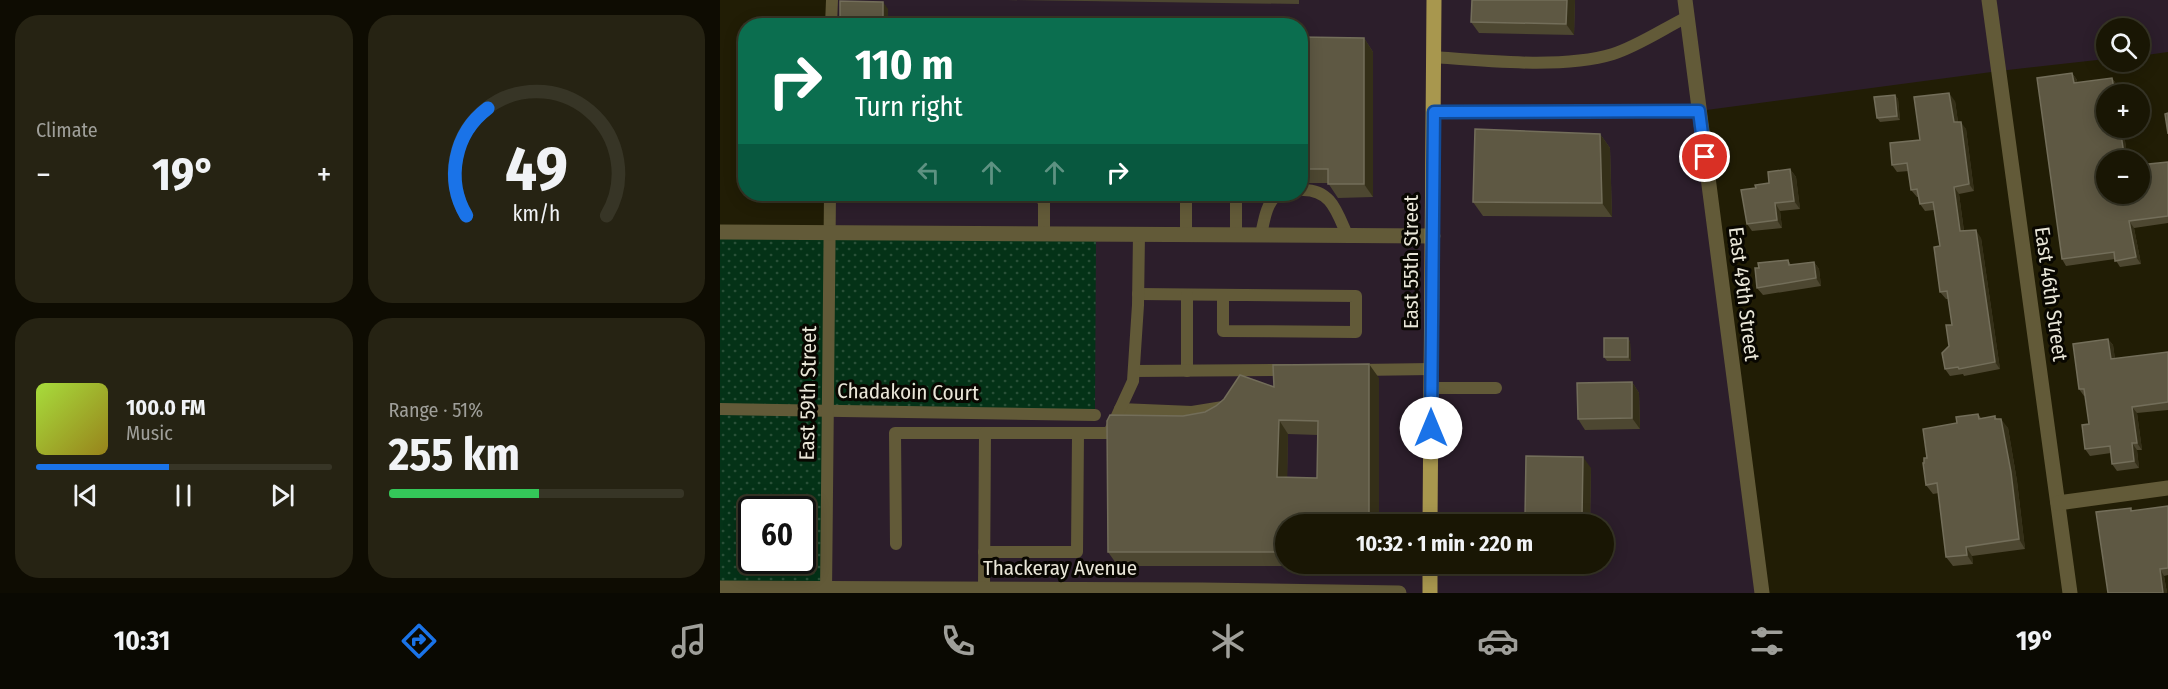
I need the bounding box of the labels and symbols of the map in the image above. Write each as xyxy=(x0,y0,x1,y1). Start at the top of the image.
pin xyxy=(1679,131,1730,182)
street label: East 55th Street xyxy=(1398,195,1424,329)
street label: East 49th Street xyxy=(1723,225,1765,363)
street label: East 46th Street xyxy=(2029,225,2073,363)
street label: East 59th Street xyxy=(794,325,822,460)
street label: Chadakoin Court xyxy=(837,378,979,406)
position arrow xyxy=(1399,396,1463,460)
speed limit sign: 60 xyxy=(738,496,816,574)
street label: Thackeray Avenue xyxy=(983,555,1137,581)

